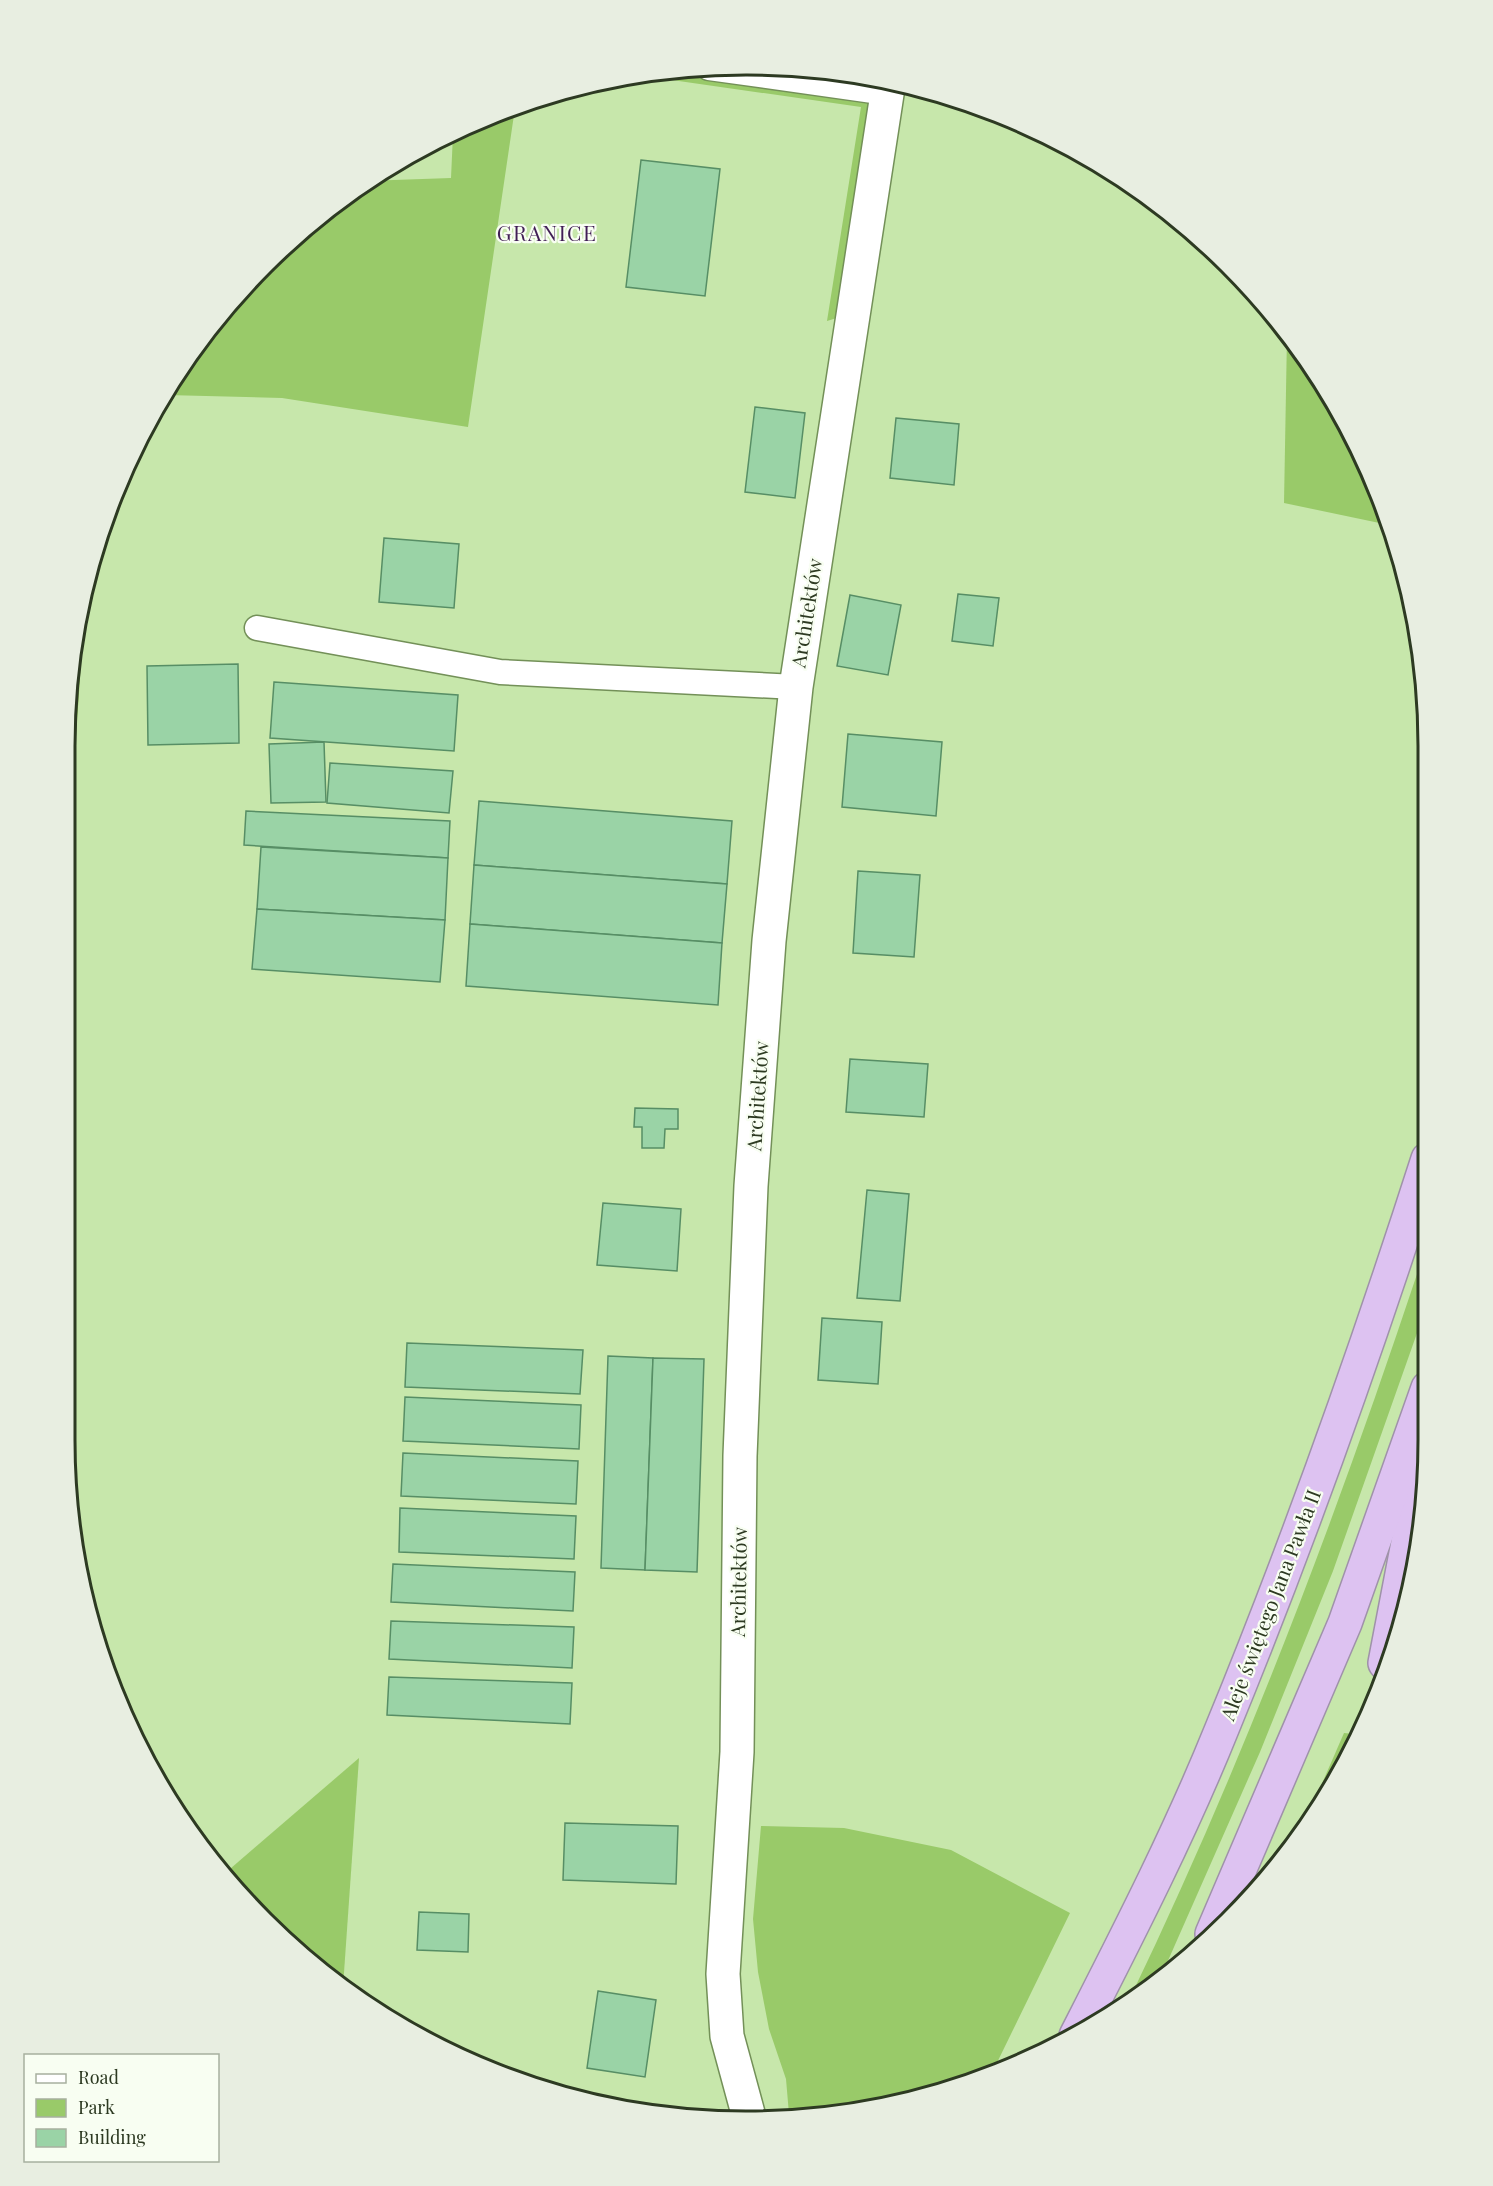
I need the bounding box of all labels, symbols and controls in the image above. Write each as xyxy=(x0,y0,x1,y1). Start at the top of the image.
district label: GRANICE xyxy=(497,218,597,246)
street label: Architektów xyxy=(783,556,828,670)
street label: Architektów xyxy=(739,1040,774,1153)
street label: Aleje świętego Jana Pawła II xyxy=(1213,1485,1326,1725)
street label: Architektów xyxy=(723,1526,752,1638)
legend xyxy=(24,2054,219,2162)
text: Road xyxy=(78,2065,119,2089)
text: Park xyxy=(78,2095,115,2119)
text: Building xyxy=(78,2125,146,2149)

